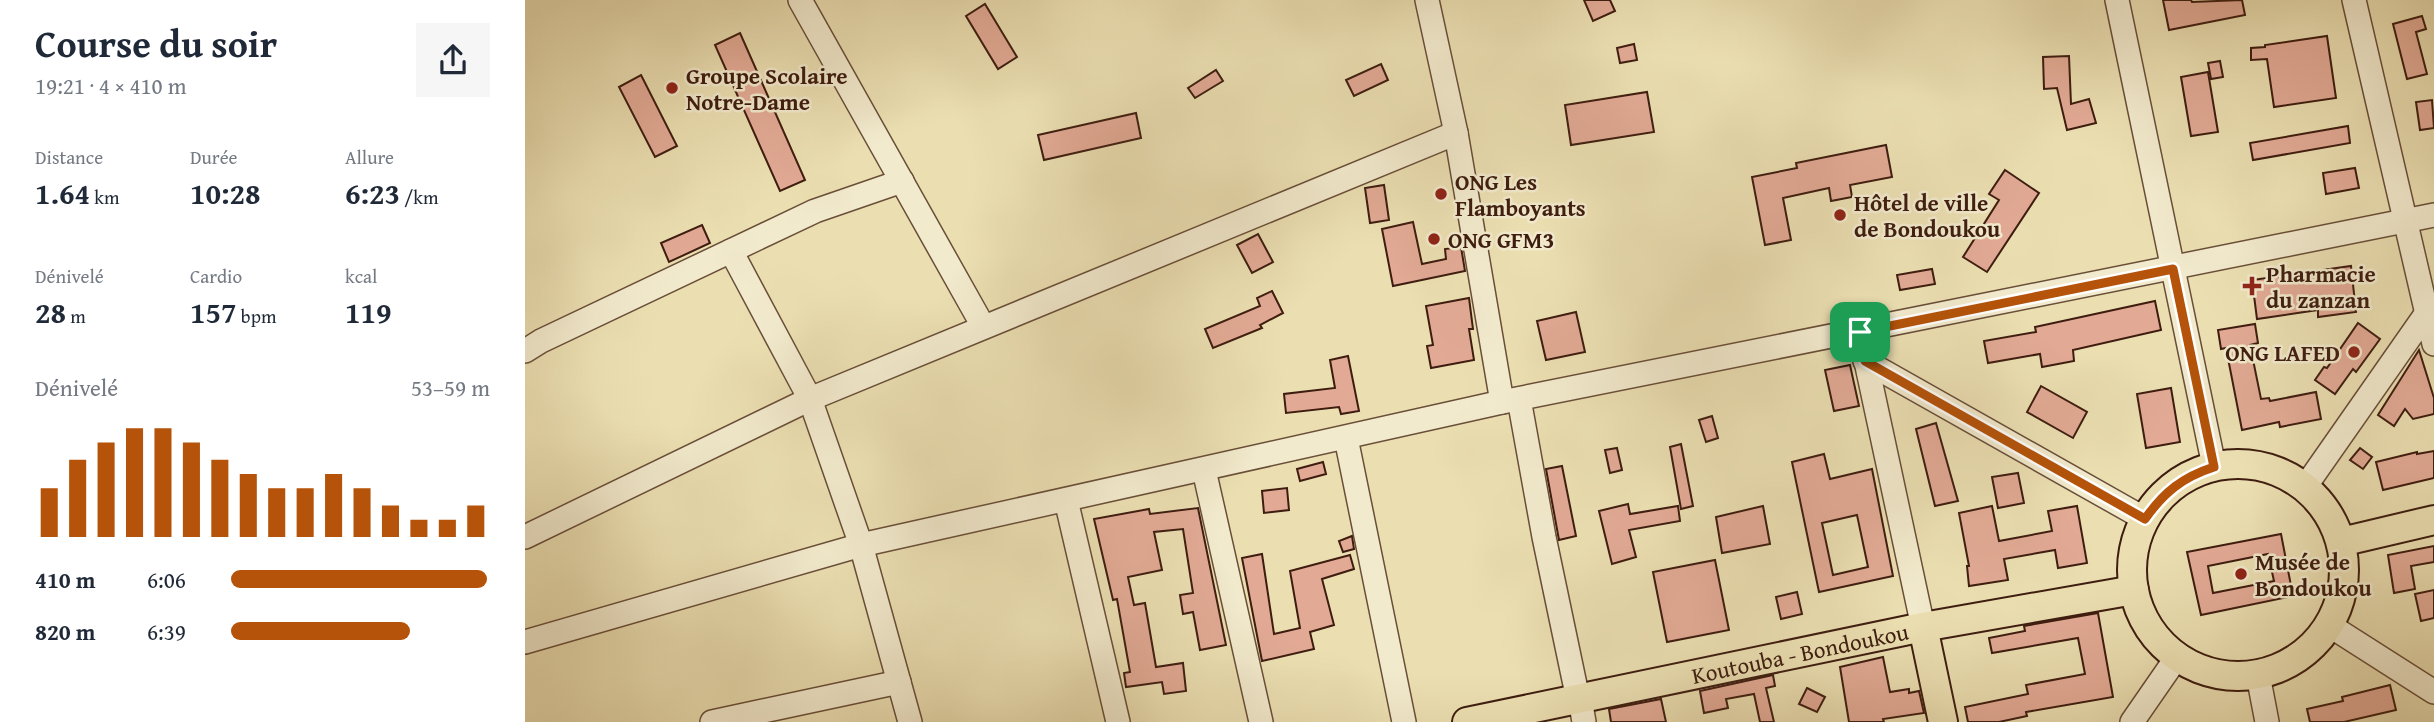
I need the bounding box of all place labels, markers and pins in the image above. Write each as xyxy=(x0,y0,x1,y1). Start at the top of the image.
place label: Groupe Scolaire Notre-Dame xyxy=(686,59,848,118)
marker: Groupe Scolaire Notre-Dame xyxy=(664,80,680,96)
place label: ONG Les Flamboyants xyxy=(1455,165,1586,224)
marker: ONG Les Flamboyants xyxy=(1433,186,1449,202)
place label: Hôtel de ville de Bondoukou xyxy=(1854,186,2001,245)
marker: Hôtel de ville de Bondoukou xyxy=(1832,207,1848,223)
place label: ONG GFM3 xyxy=(1448,223,1554,256)
marker: ONG GFM3 xyxy=(1426,231,1442,247)
place label: Pharmacie du zanzan xyxy=(2266,257,2376,316)
marker: Pharmacie du zanzan xyxy=(2244,278,2260,294)
pin xyxy=(1830,302,1890,362)
place label: ONG LAFED xyxy=(2225,336,2340,369)
marker: ONG LAFED xyxy=(2346,344,2362,360)
place label: Musée de Bondoukou xyxy=(2255,545,2373,604)
marker: Musée de Bondoukou xyxy=(2233,566,2249,582)

